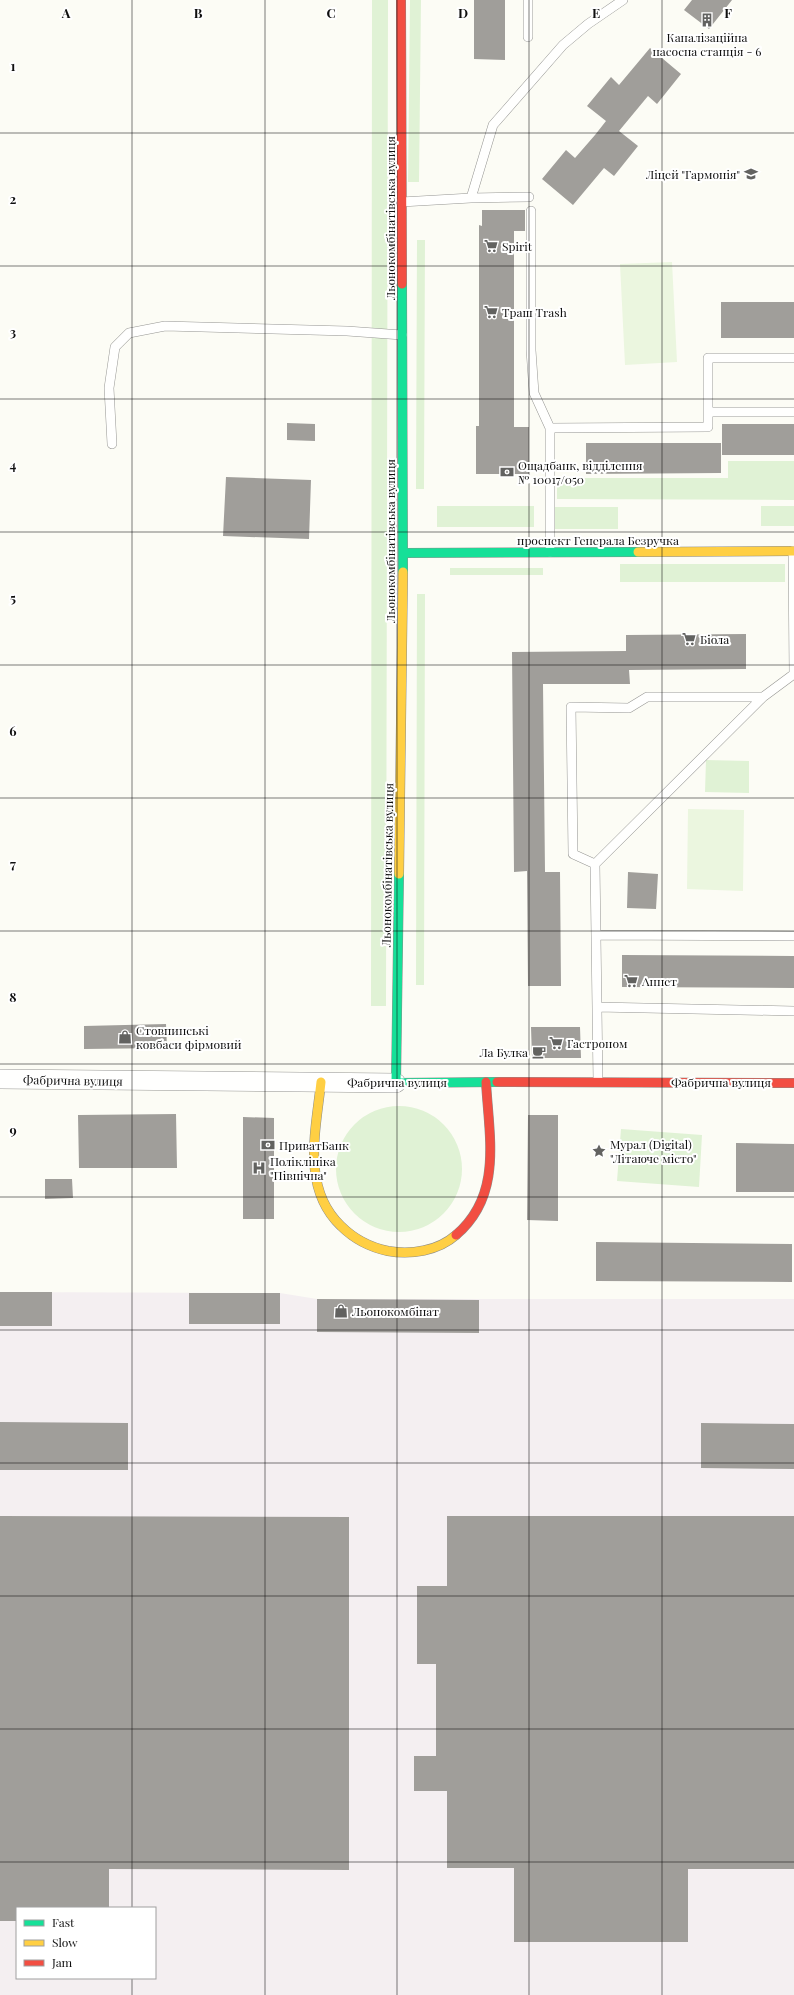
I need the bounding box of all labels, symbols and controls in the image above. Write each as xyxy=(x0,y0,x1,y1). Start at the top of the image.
text: A xyxy=(61,4,71,21)
text: B xyxy=(194,4,203,21)
text: C xyxy=(326,4,336,21)
text: D xyxy=(458,4,468,21)
text: E xyxy=(592,4,600,21)
text: F xyxy=(724,4,732,21)
building icon: Каналізаційна насосна станція - 6 xyxy=(699,12,715,28)
place label: Каналізаційна насосна станція - 6 xyxy=(652,29,762,59)
text: 1 xyxy=(11,57,16,74)
street label: Льонокомбінатівська вулиця xyxy=(382,135,398,301)
place label: Ліцей "Гармонія" xyxy=(645,166,740,182)
school or university icon: Ліцей "Гармонія" xyxy=(743,166,759,182)
text: 2 xyxy=(10,190,17,207)
supermarket icon: Spirit xyxy=(483,238,499,254)
place label: Spirit xyxy=(502,238,533,254)
supermarket icon: Траш Trash xyxy=(483,304,499,320)
place label: Траш Trash xyxy=(502,304,567,320)
text: 3 xyxy=(10,323,16,340)
text: 4 xyxy=(10,456,17,473)
place label: Ощадбанк, відділення № 10017/050 xyxy=(518,457,643,487)
street label: Льонокомбінатівська вулиця xyxy=(382,458,398,624)
bank icon: Ощадбанк, відділення № 10017/050 xyxy=(499,464,515,480)
street label: проспект Генерала Безручка xyxy=(517,532,679,548)
text: 5 xyxy=(10,589,16,606)
supermarket icon: Біола xyxy=(681,631,697,647)
place label: Біола xyxy=(700,631,729,647)
text: 6 xyxy=(9,722,17,739)
street label: Льонокомбінатівська вулиця xyxy=(378,782,396,948)
text: 7 xyxy=(10,855,16,872)
supermarket icon: Аннет xyxy=(623,973,639,989)
place label: Аннет xyxy=(641,973,677,989)
text: 8 xyxy=(9,988,17,1005)
place label: Стовпинські ковбаси фірмовий xyxy=(136,1022,242,1052)
shop icon: Стовпинські ковбаси фірмовий xyxy=(117,1029,133,1045)
supermarket icon: Гастроном xyxy=(548,1035,564,1051)
place label: Гастроном xyxy=(567,1035,628,1051)
place label: Ла Булка xyxy=(478,1044,528,1060)
cafe icon: Ла Булка xyxy=(531,1044,547,1060)
street label: Фабрична вулиця xyxy=(23,1071,124,1089)
street label: Фабрична вулиця xyxy=(347,1074,447,1090)
street label: Фабрична вулиця xyxy=(671,1074,771,1090)
text: 9 xyxy=(9,1121,17,1138)
place label: Мурал (Digital) "Літаюче місто" xyxy=(610,1136,697,1166)
bank icon: ПриватБанк xyxy=(260,1137,276,1153)
place label: ПриватБанк xyxy=(279,1137,349,1153)
place icon: Мурал (Digital) "Літаюче місто" xyxy=(591,1143,607,1159)
place label: Поліклініка "Північна" xyxy=(270,1153,336,1183)
hospital icon: Поліклініка "Північна" xyxy=(251,1160,267,1176)
shop icon: Льонокомбінат xyxy=(333,1303,349,1319)
place label: Льонокомбінат xyxy=(351,1303,439,1319)
legend xyxy=(16,1907,156,1979)
text: Fast xyxy=(52,1914,75,1930)
text: Slow xyxy=(52,1934,78,1950)
text: Jam xyxy=(51,1954,73,1970)

